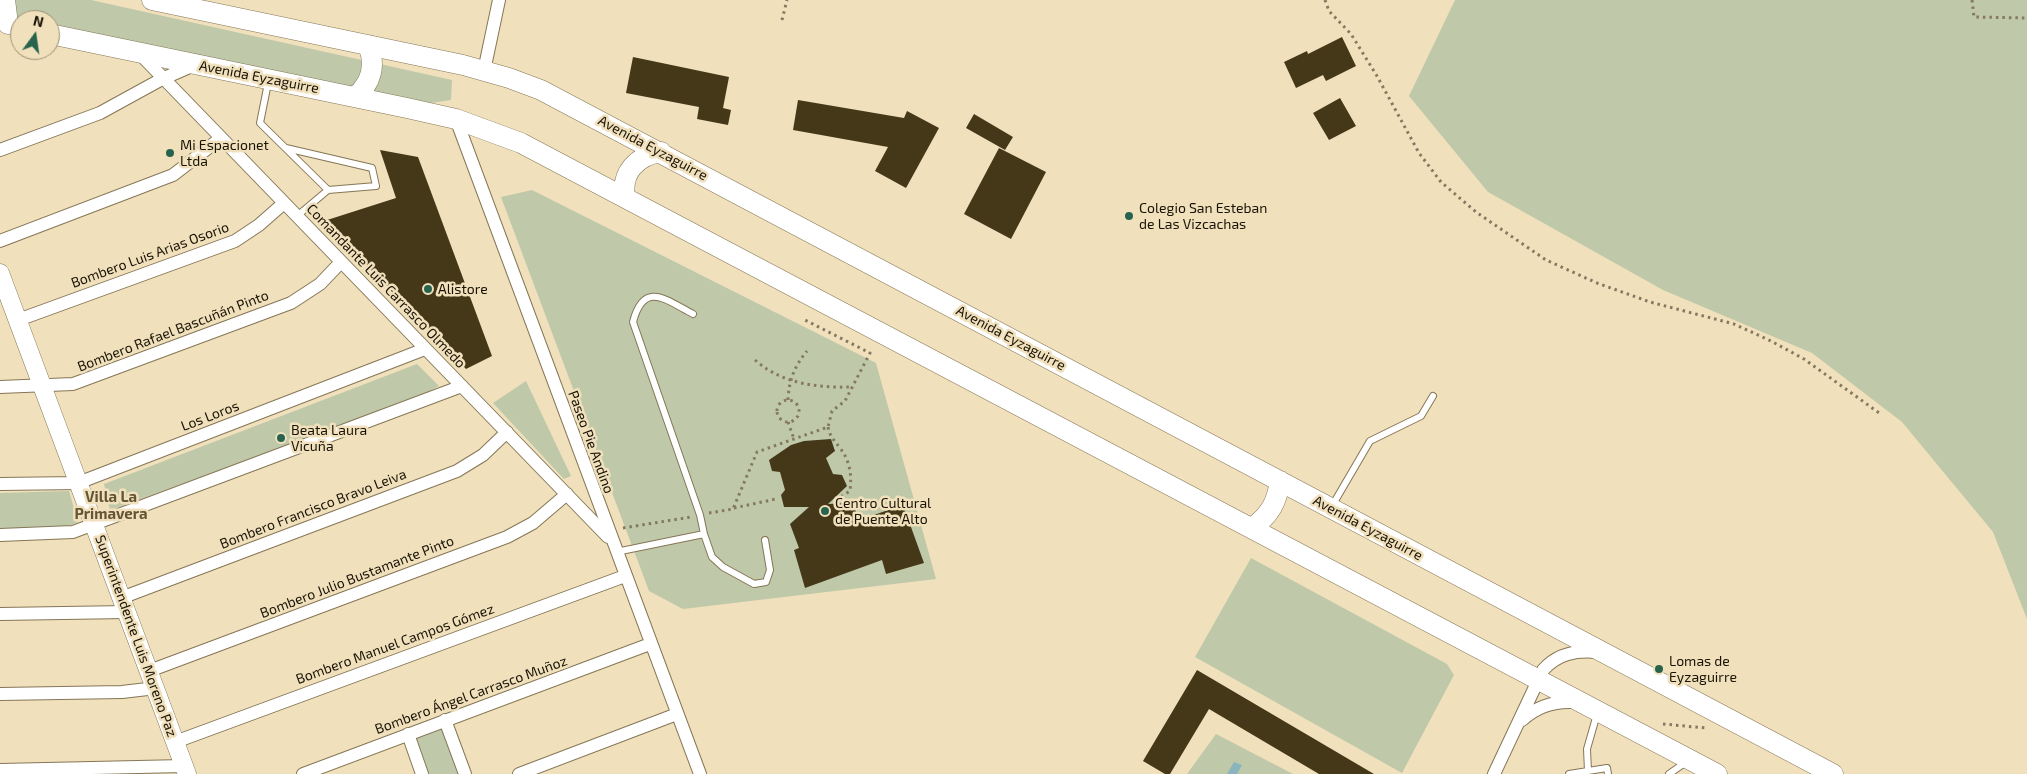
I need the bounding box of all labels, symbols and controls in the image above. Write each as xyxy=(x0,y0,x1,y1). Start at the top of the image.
north arrow xyxy=(10,10,60,60)
text: N xyxy=(32,11,45,30)
street label: Avenida Eyzaguirre xyxy=(198,57,320,97)
street label: Avenida Eyzaguirre xyxy=(595,112,711,184)
place label: Mi Espacionet Ltda xyxy=(180,137,269,170)
marker: Mi Espacionet Ltda xyxy=(164,147,176,159)
place label: Colegio San Esteban de Las Vizcachas xyxy=(1139,200,1267,232)
street label: Comandante Luis Carrasco Olmedo xyxy=(303,201,469,371)
marker: Colegio San Esteban de Las Vizcachas xyxy=(1123,210,1135,222)
street label: Bombero Luis Arias Osorio xyxy=(69,219,231,291)
place label: Alistore xyxy=(438,281,488,297)
marker: Alistore xyxy=(422,283,434,295)
street label: Bombero Rafael Bascuñán Pinto xyxy=(75,287,271,375)
street label: Avenida Eyzaguirre xyxy=(953,302,1069,374)
street label: Paseo Pie Andino xyxy=(565,388,617,496)
street label: Los Loros xyxy=(179,397,241,435)
place label: Beata Laura Vicuña xyxy=(291,422,367,454)
marker: Beata Laura Vicuña xyxy=(275,432,287,444)
street label: Bombero Francisco Bravo Leiva xyxy=(217,466,409,552)
district label: Villa La Primavera xyxy=(74,488,148,523)
street label: Avenida Eyzaguirre xyxy=(1310,492,1426,564)
place label: Centro Cultural de Puente Alto xyxy=(835,495,931,528)
marker: Centro Cultural de Puente Alto xyxy=(819,505,831,517)
street label: Bombero Julio Bustamante Pinto xyxy=(258,532,456,622)
street label: Superintendente Luis Moreno Paz xyxy=(92,533,180,739)
street label: Bombero Manuel Campos Gómez xyxy=(294,600,496,688)
street label: Bombero Ángel Carrasco Muñoz xyxy=(373,652,569,738)
place label: Lomas de Eyzaguirre xyxy=(1669,653,1737,686)
marker: Lomas de Eyzaguirre xyxy=(1653,663,1665,675)

